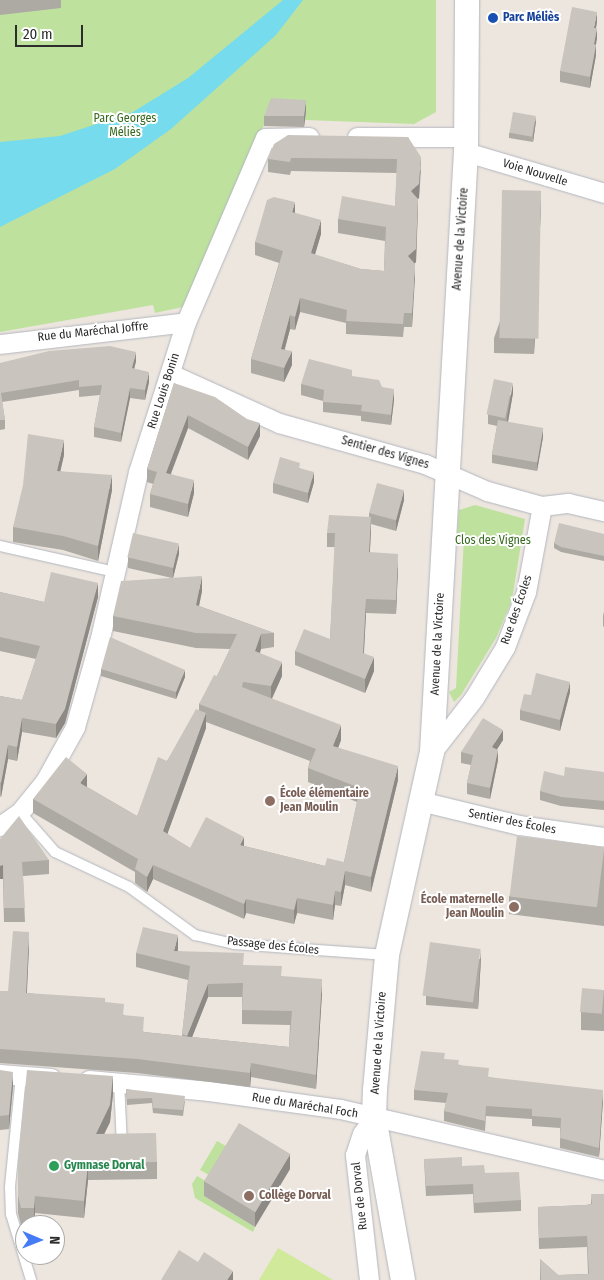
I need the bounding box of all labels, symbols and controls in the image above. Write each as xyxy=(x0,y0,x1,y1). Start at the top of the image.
place label: Parc Méliès xyxy=(503,11,559,25)
marker: Parc Méliès xyxy=(487,12,499,24)
scale bar xyxy=(18,15,85,47)
text: 20 m xyxy=(23,25,53,43)
park label: Parc Georges Méliès xyxy=(94,112,156,140)
street label: Voie Nouvelle xyxy=(501,156,569,190)
street label: Avenue de la Victoire xyxy=(450,187,472,291)
street label: Rue du Maréchal Joffre xyxy=(37,319,149,345)
street label: Rue Louis Bonin xyxy=(145,351,183,431)
street label: Sentier des Vignes xyxy=(339,434,431,472)
park label: Clos des Vignes xyxy=(455,534,531,548)
street label: Rue des Écoles xyxy=(498,573,536,647)
street label: Avenue de la Victoire xyxy=(428,592,448,696)
place label: École élémentaire Jean Moulin xyxy=(280,787,369,815)
marker: École élémentaire Jean Moulin xyxy=(264,795,276,807)
street label: Sentier des Écoles xyxy=(467,806,557,838)
place label: École maternelle Jean Moulin xyxy=(421,893,504,921)
marker: École maternelle Jean Moulin xyxy=(508,901,520,913)
street label: Passage des Écoles xyxy=(226,934,320,958)
street label: Avenue de la Victoire xyxy=(368,991,390,1095)
street label: Rue du Maréchal Foch xyxy=(251,1091,359,1121)
place label: Gymnase Dorval xyxy=(64,1159,144,1173)
marker: Gymnase Dorval xyxy=(48,1160,60,1172)
street label: Rue de Dorval xyxy=(349,1161,371,1231)
place label: Collège Dorval xyxy=(259,1189,331,1203)
marker: Collège Dorval xyxy=(243,1190,255,1202)
north arrow xyxy=(15,1215,65,1265)
text: N xyxy=(46,1236,63,1245)

